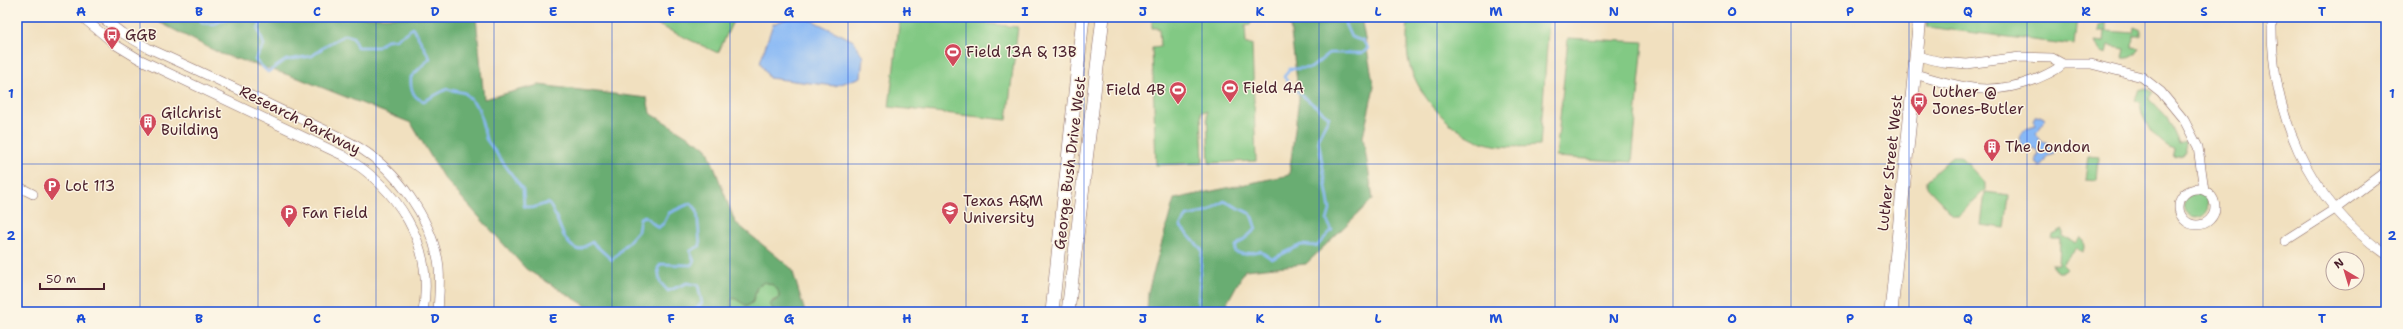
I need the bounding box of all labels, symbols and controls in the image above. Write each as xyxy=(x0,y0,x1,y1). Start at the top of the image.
text: A xyxy=(76,3,86,20)
text: B xyxy=(195,3,203,20)
text: C xyxy=(313,3,321,20)
text: D xyxy=(430,3,440,20)
text: E xyxy=(549,3,558,20)
text: F xyxy=(667,3,675,20)
text: G xyxy=(784,3,795,20)
text: H xyxy=(902,3,912,20)
text: I xyxy=(1021,3,1029,20)
text: J xyxy=(1139,3,1147,20)
text: K xyxy=(1256,3,1265,20)
text: L xyxy=(1374,3,1382,20)
text: M xyxy=(1489,3,1503,20)
text: N xyxy=(1609,3,1619,20)
text: O xyxy=(1727,3,1737,20)
text: P xyxy=(1846,3,1854,20)
text: Q xyxy=(1963,3,1973,20)
text: R xyxy=(2081,3,2091,20)
text: S xyxy=(2200,3,2208,20)
text: T xyxy=(2318,3,2326,20)
bus stop icon: GGB xyxy=(102,25,122,50)
place label: GGB xyxy=(125,25,157,45)
sports icon: Field 13A & 13B xyxy=(943,42,963,67)
place label: Field 13A & 13B xyxy=(966,42,1077,62)
street label: George Bush Drive West xyxy=(1049,75,1091,251)
sports icon: Field 4A xyxy=(1220,78,1240,103)
place label: Field 4A xyxy=(1243,78,1304,98)
place label: Field 4B xyxy=(1106,80,1165,100)
sports icon: Field 4B xyxy=(1168,80,1188,105)
street label: Research Parkway xyxy=(236,81,364,159)
place label: Luther @ Jones-Butler xyxy=(1932,82,2024,119)
text: 1 xyxy=(8,85,14,102)
text: 1 xyxy=(2389,85,2395,102)
bus stop icon: Luther @ Jones-Butler xyxy=(1909,91,1929,116)
street label: Luther Street West xyxy=(1873,94,1907,232)
place label: Gilchrist Building xyxy=(161,103,222,140)
building icon: Gilchrist Building xyxy=(138,112,158,137)
building icon: The London xyxy=(1982,137,2002,162)
place label: The London xyxy=(2005,137,2090,157)
parking icon: Lot 113 xyxy=(42,176,62,201)
place label: Lot 113 xyxy=(65,176,115,196)
place label: Texas A&M University xyxy=(963,191,1043,228)
school or university icon: Texas A&M University xyxy=(940,200,960,225)
parking icon: Fan Field xyxy=(279,203,299,228)
place label: Fan Field xyxy=(302,203,368,223)
text: 2 xyxy=(6,227,16,244)
text: 2 xyxy=(2387,227,2397,244)
north arrow xyxy=(2325,251,2365,291)
text: N xyxy=(2331,255,2347,272)
scale bar xyxy=(40,265,104,291)
text: 50 m xyxy=(46,271,76,287)
text: A xyxy=(76,310,86,327)
text: B xyxy=(195,310,203,327)
text: C xyxy=(313,310,321,327)
text: D xyxy=(430,310,440,327)
text: E xyxy=(549,310,558,327)
text: F xyxy=(667,310,675,327)
text: G xyxy=(784,310,795,327)
text: H xyxy=(902,310,912,327)
text: I xyxy=(1021,310,1029,327)
text: J xyxy=(1139,310,1147,327)
text: K xyxy=(1256,310,1265,327)
text: L xyxy=(1374,310,1382,327)
text: M xyxy=(1489,310,1503,327)
text: N xyxy=(1609,310,1619,327)
text: O xyxy=(1727,310,1737,327)
text: P xyxy=(1846,310,1854,327)
text: Q xyxy=(1963,310,1973,327)
text: R xyxy=(2081,310,2091,327)
text: S xyxy=(2200,310,2208,327)
text: T xyxy=(2318,310,2326,327)

